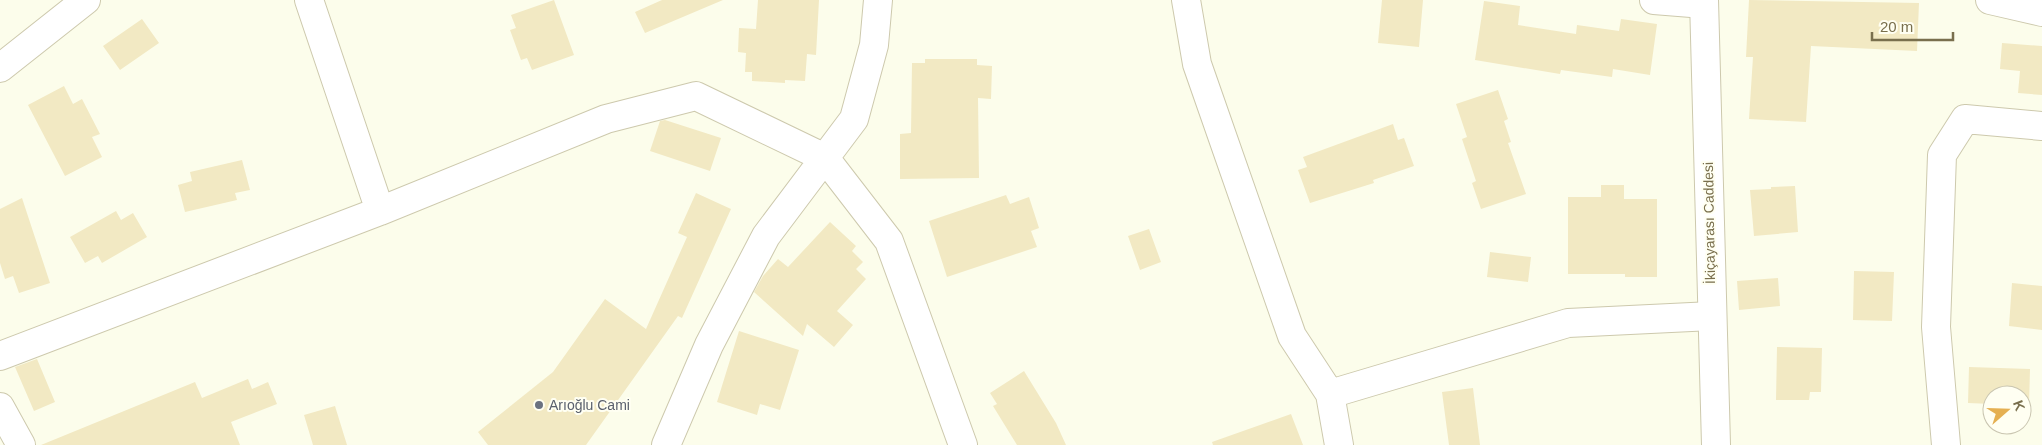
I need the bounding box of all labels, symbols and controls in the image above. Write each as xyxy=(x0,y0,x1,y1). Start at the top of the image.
scale bar xyxy=(1872,10,1953,42)
text: 20 m xyxy=(1880,18,1913,35)
street label: İkiçayarası Caddesi xyxy=(1699,162,1718,284)
north arrow xyxy=(1982,385,2032,435)
place label: Arıoğlu Cami xyxy=(549,397,630,413)
text: K xyxy=(2010,398,2028,413)
marker: Arıoğlu Cami xyxy=(533,399,545,411)

